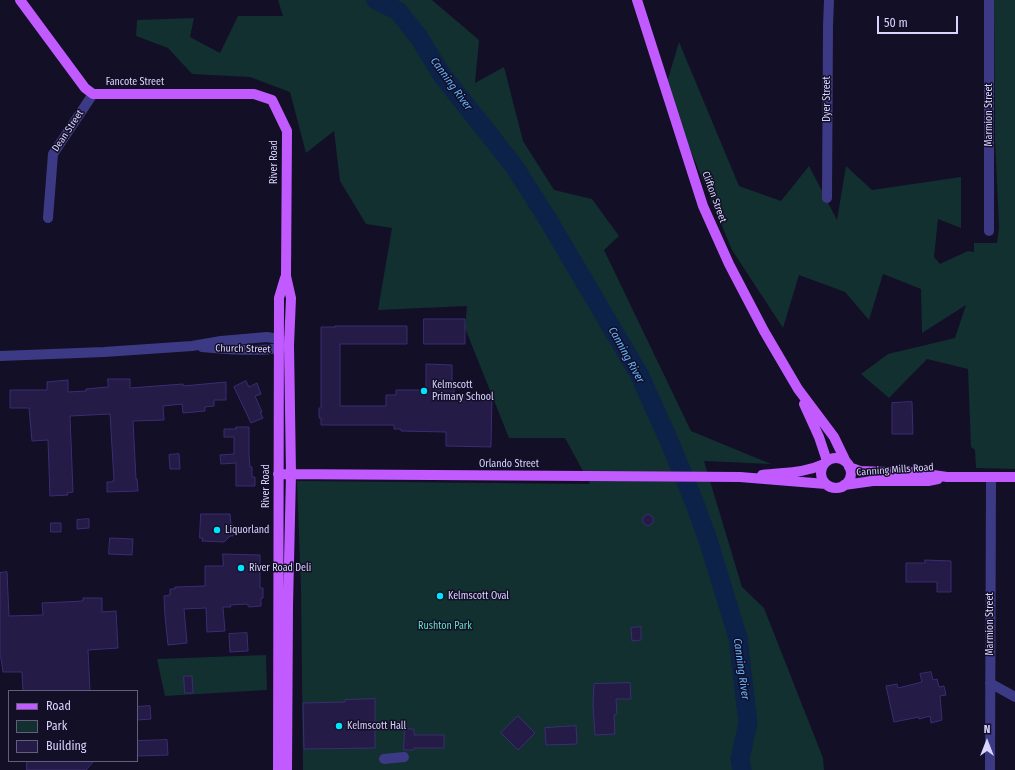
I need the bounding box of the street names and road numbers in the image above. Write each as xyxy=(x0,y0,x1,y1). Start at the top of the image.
street label: Fancote Street xyxy=(106,76,164,88)
street label: Dyer Street xyxy=(821,76,833,122)
street label: Marmion Street xyxy=(983,83,995,147)
street label: Dean Street xyxy=(50,108,86,154)
street label: River Road xyxy=(268,140,280,184)
street label: Clifton Street xyxy=(699,170,729,224)
street label: Church Street xyxy=(215,343,271,355)
street label: Orlando Street xyxy=(479,458,539,470)
street label: Canning Mills Road xyxy=(856,461,934,479)
street label: River Road xyxy=(260,464,272,508)
street label: Marmion Street xyxy=(984,592,996,656)

